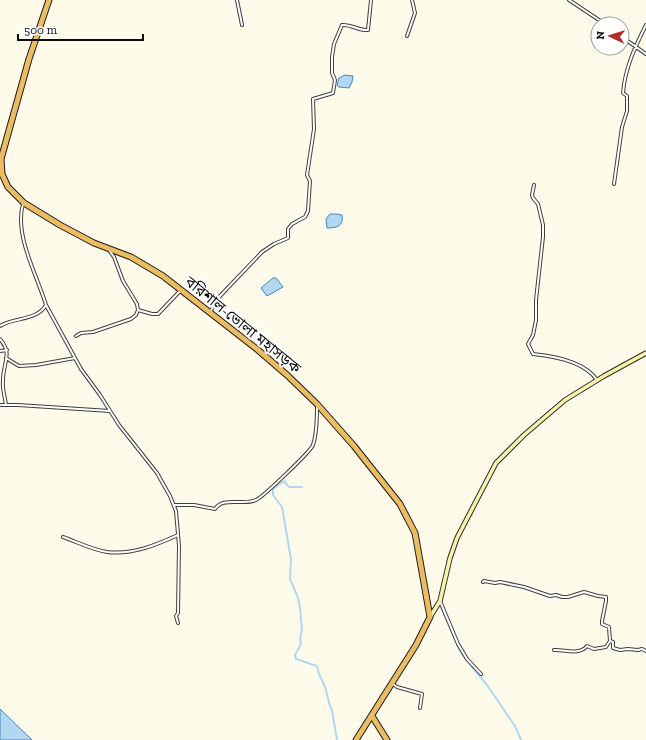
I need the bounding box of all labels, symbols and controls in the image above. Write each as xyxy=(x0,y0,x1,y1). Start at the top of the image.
scale bar xyxy=(18,16,143,42)
north arrow xyxy=(590,16,630,56)
text: 500 m xyxy=(24,23,58,37)
text: N xyxy=(594,30,607,40)
street label: বরিশাল-ভোলা মহাসড়ক xyxy=(181,272,305,378)

